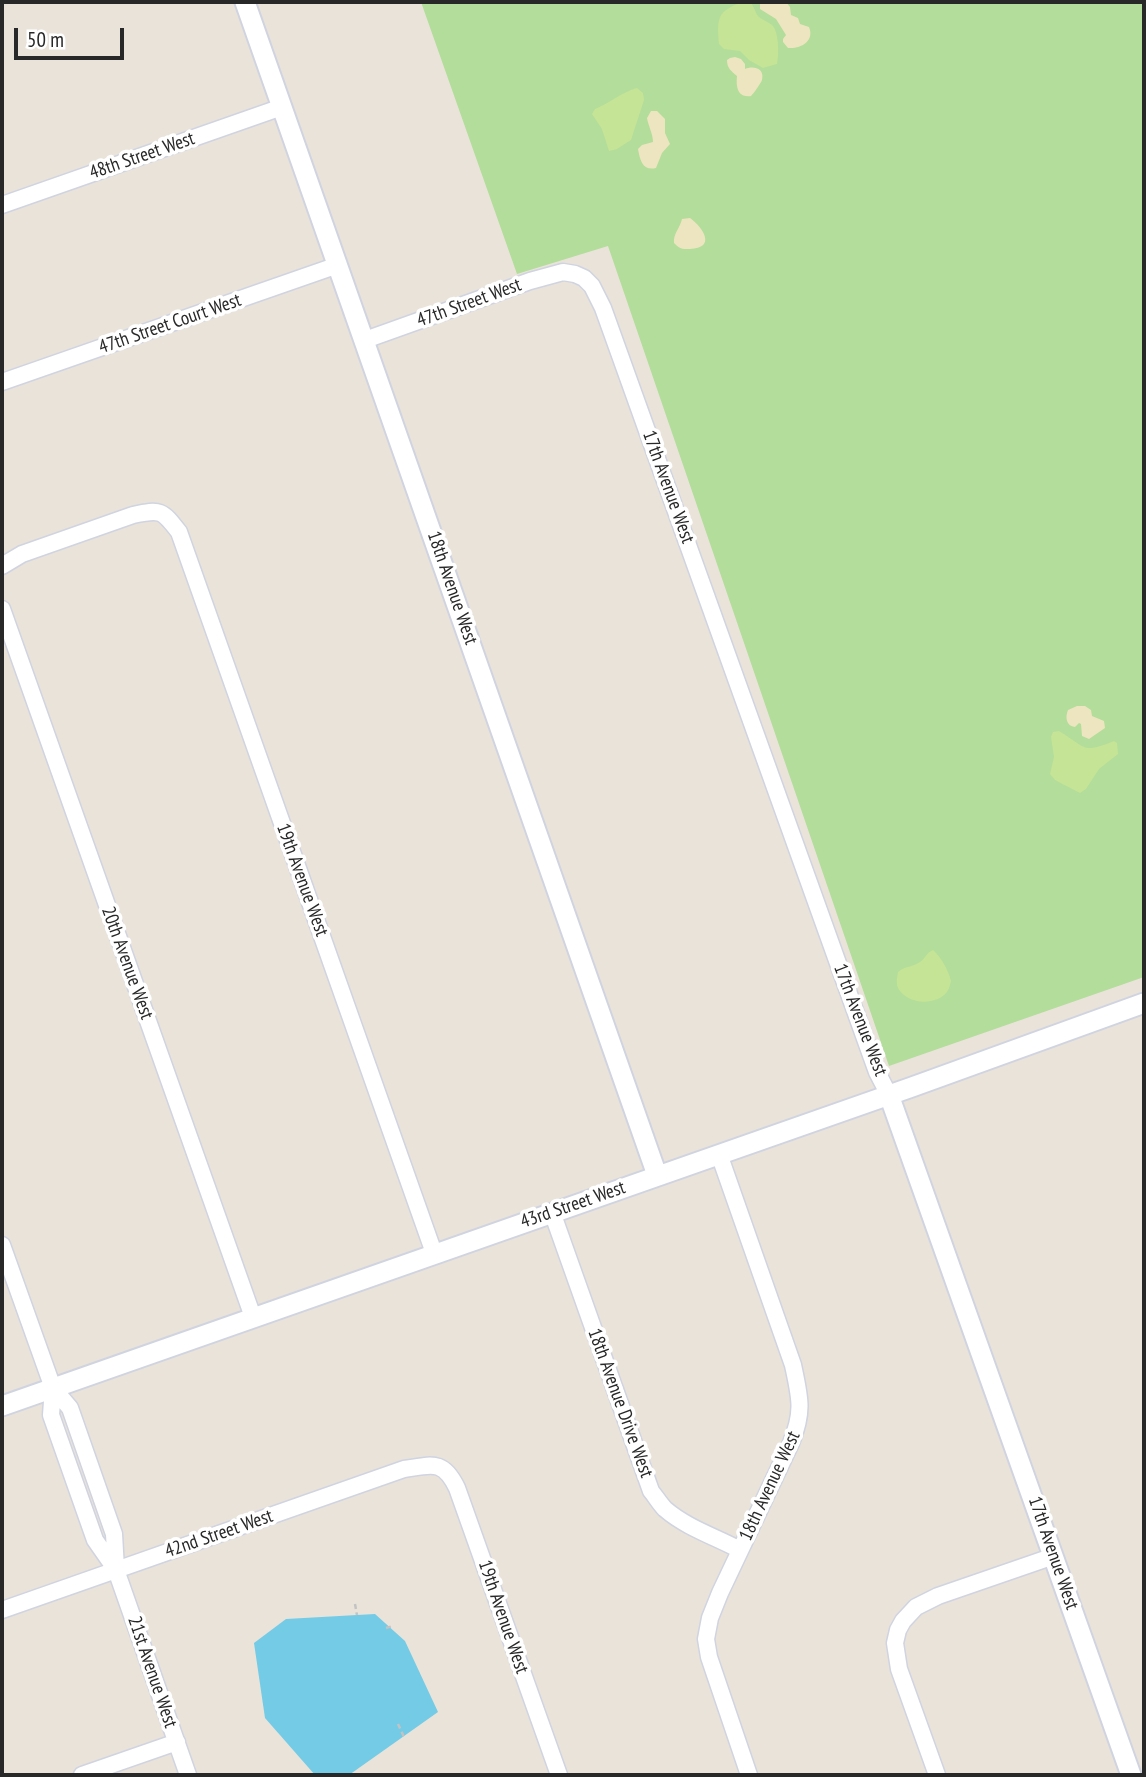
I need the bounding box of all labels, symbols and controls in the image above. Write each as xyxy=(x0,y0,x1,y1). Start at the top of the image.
scale bar xyxy=(18,14,128,58)
text: 50 m xyxy=(27,26,64,53)
street label: 48th Street West xyxy=(86,127,198,185)
street label: 47th Street West xyxy=(414,274,524,332)
street label: 47th Street Court West xyxy=(96,289,244,359)
street label: 17th Avenue West xyxy=(637,428,699,546)
street label: 18th Avenue West xyxy=(422,528,482,648)
street label: 19th Avenue West xyxy=(271,820,333,940)
street label: 20th Avenue West xyxy=(96,903,158,1023)
street label: 17th Avenue West xyxy=(828,961,892,1079)
street label: 43rd Street West xyxy=(518,1176,628,1234)
street label: 18th Avenue Drive West xyxy=(582,1325,658,1481)
street label: 18th Avenue West xyxy=(735,1428,805,1544)
street label: 17th Avenue West xyxy=(1023,1493,1083,1613)
street label: 42nd Street West xyxy=(162,1505,276,1563)
street label: 19th Avenue West xyxy=(473,1557,533,1677)
street label: 21st Avenue West xyxy=(122,1613,182,1731)

